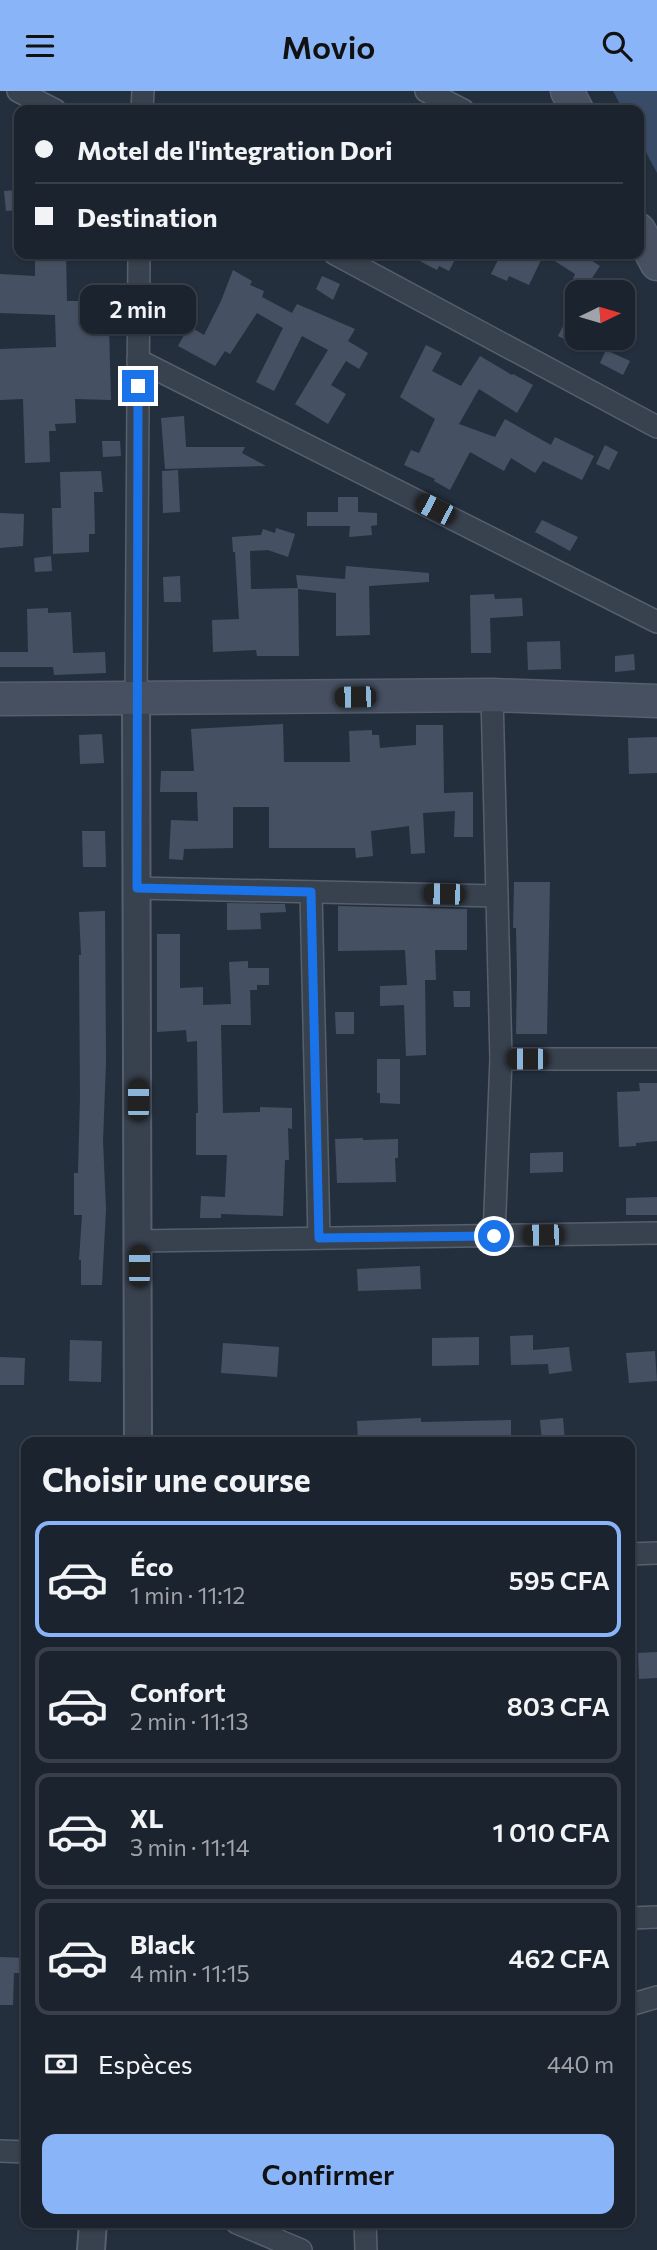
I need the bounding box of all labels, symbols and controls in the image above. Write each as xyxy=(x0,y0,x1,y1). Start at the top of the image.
text: Movio xyxy=(282,26,375,66)
icon: menu xyxy=(21,27,59,65)
icon: search xyxy=(598,27,636,65)
text: Motel de l'integration Dori xyxy=(77,134,392,165)
text: Destination xyxy=(77,201,218,232)
north arrow xyxy=(565,280,635,350)
map controls xyxy=(565,280,635,350)
callout: 2 min xyxy=(80,285,196,334)
text: 2 min xyxy=(110,295,166,323)
route end xyxy=(122,370,154,402)
car xyxy=(412,490,459,528)
car xyxy=(334,686,377,708)
car xyxy=(423,883,466,905)
car xyxy=(507,1049,549,1070)
car xyxy=(128,1079,149,1121)
route start xyxy=(478,1220,510,1252)
car xyxy=(522,1224,565,1246)
car xyxy=(129,1245,150,1287)
text: Choisir une course xyxy=(42,1459,311,1499)
icon: car xyxy=(46,1548,109,1611)
text: Éco xyxy=(130,1550,174,1581)
text: 595 CFA xyxy=(509,1564,610,1595)
text: 1 min · 11:12 xyxy=(130,1581,245,1609)
icon: car xyxy=(46,1674,109,1737)
text: Confort xyxy=(130,1676,226,1707)
text: 803 CFA xyxy=(507,1690,610,1721)
text: 2 min · 11:13 xyxy=(130,1707,249,1735)
icon: car xyxy=(46,1800,109,1863)
text: XL xyxy=(130,1802,164,1833)
text: 1 010 CFA xyxy=(492,1816,610,1847)
text: 3 min · 11:14 xyxy=(130,1833,250,1861)
icon: car xyxy=(46,1926,109,1989)
text: Black xyxy=(130,1928,196,1959)
text: 462 CFA xyxy=(509,1942,610,1973)
text: 4 min · 11:15 xyxy=(130,1959,250,1987)
icon: cash xyxy=(42,2045,80,2083)
text: Espèces xyxy=(98,2048,193,2079)
text: 440 m xyxy=(547,2050,614,2078)
button: Confirmer xyxy=(42,2134,614,2214)

